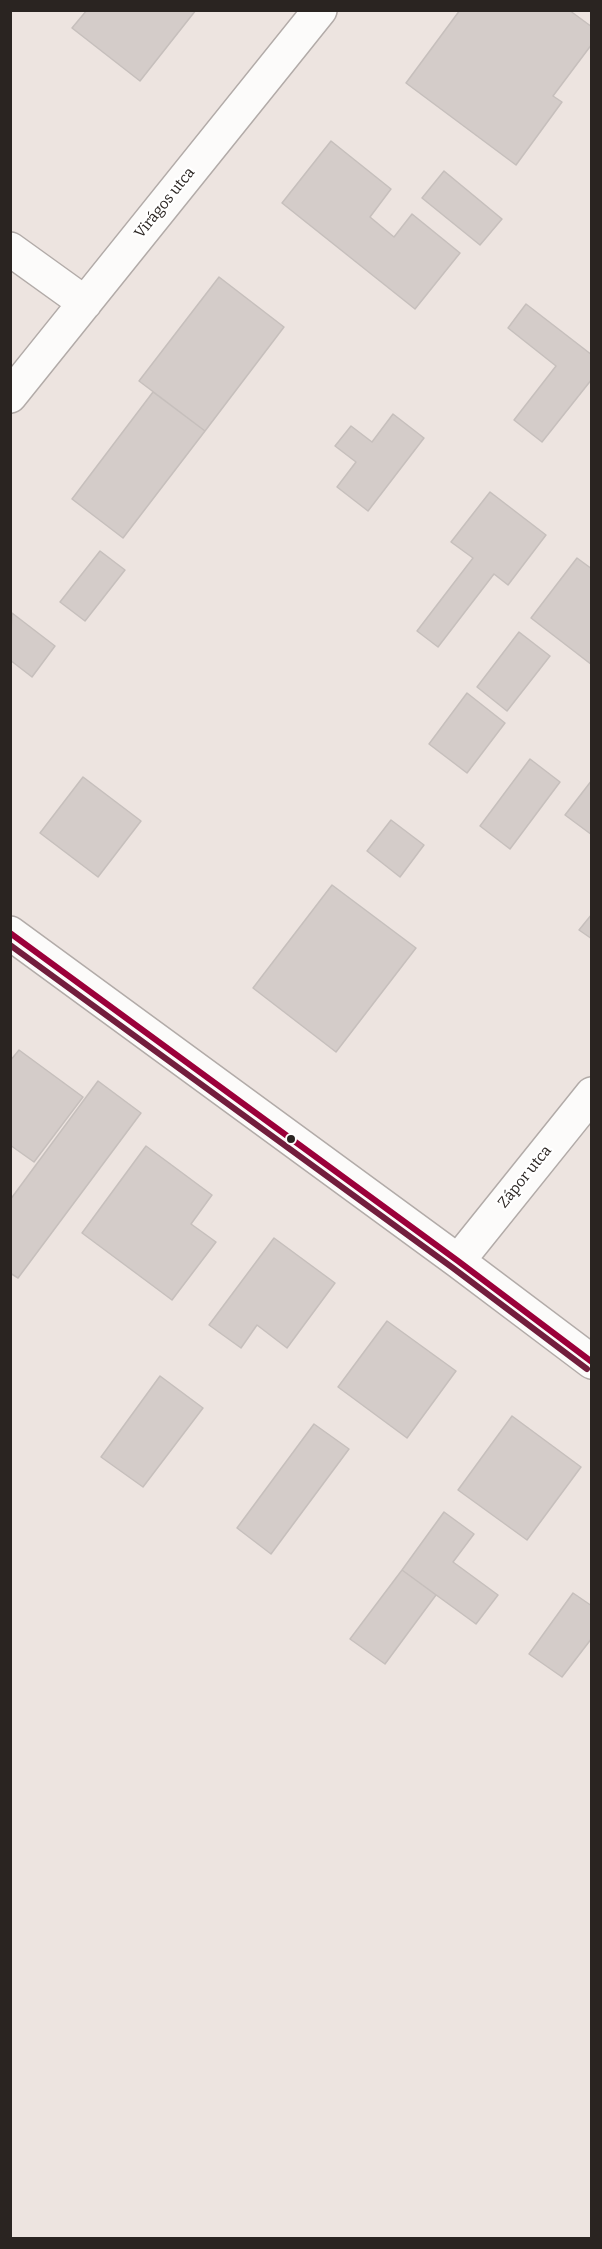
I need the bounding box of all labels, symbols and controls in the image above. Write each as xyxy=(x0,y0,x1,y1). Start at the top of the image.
street label: Virágos utca xyxy=(131,164,199,242)
unlabelled marker xyxy=(285,1133,297,1145)
street label: Zápor utca xyxy=(494,1142,556,1212)

